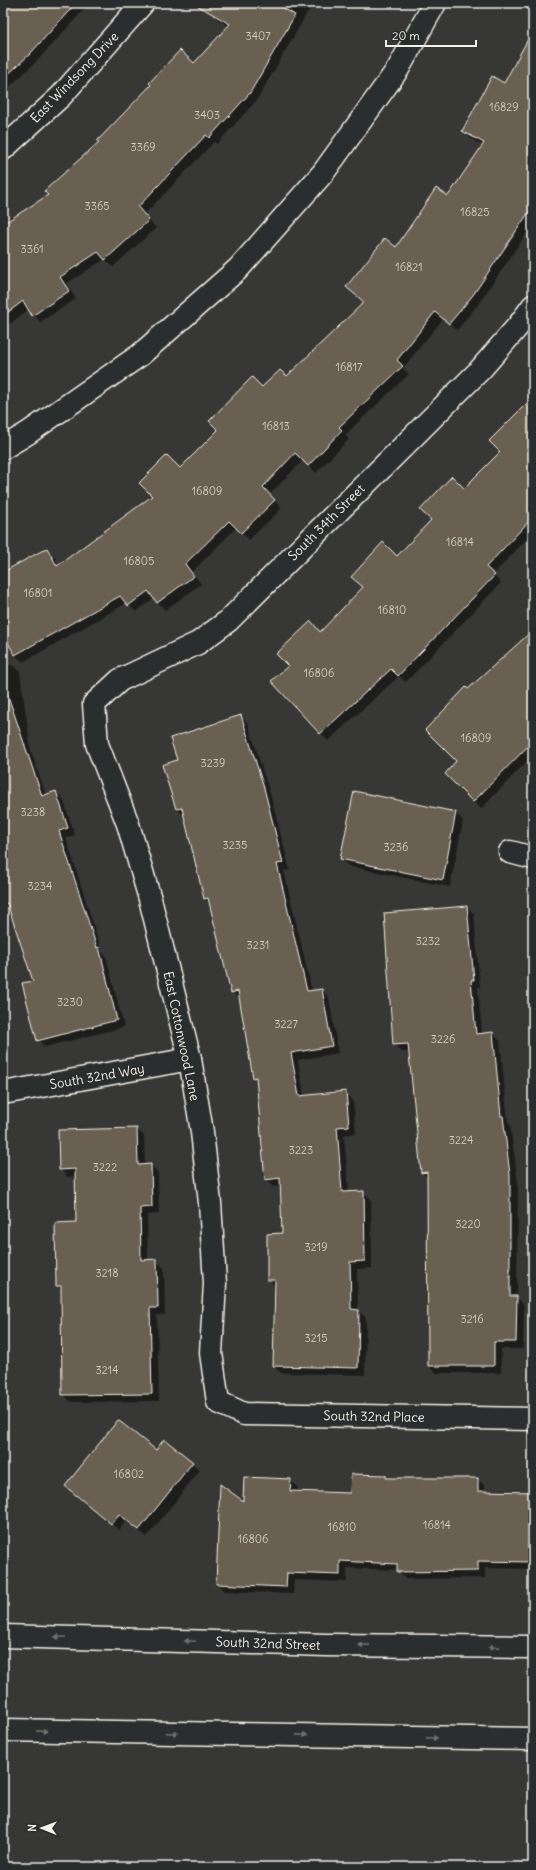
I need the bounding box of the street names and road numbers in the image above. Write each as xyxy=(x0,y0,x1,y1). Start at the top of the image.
street label: East Windsong Drive xyxy=(27,28,122,126)
street label: South 34th Street xyxy=(284,480,369,564)
street label: East Cottonwood Lane xyxy=(159,970,204,1102)
street label: South 32nd Way xyxy=(48,1060,146,1093)
street label: South 32nd Place xyxy=(323,1407,425,1426)
street label: South 32nd Street xyxy=(215,1633,321,1654)

